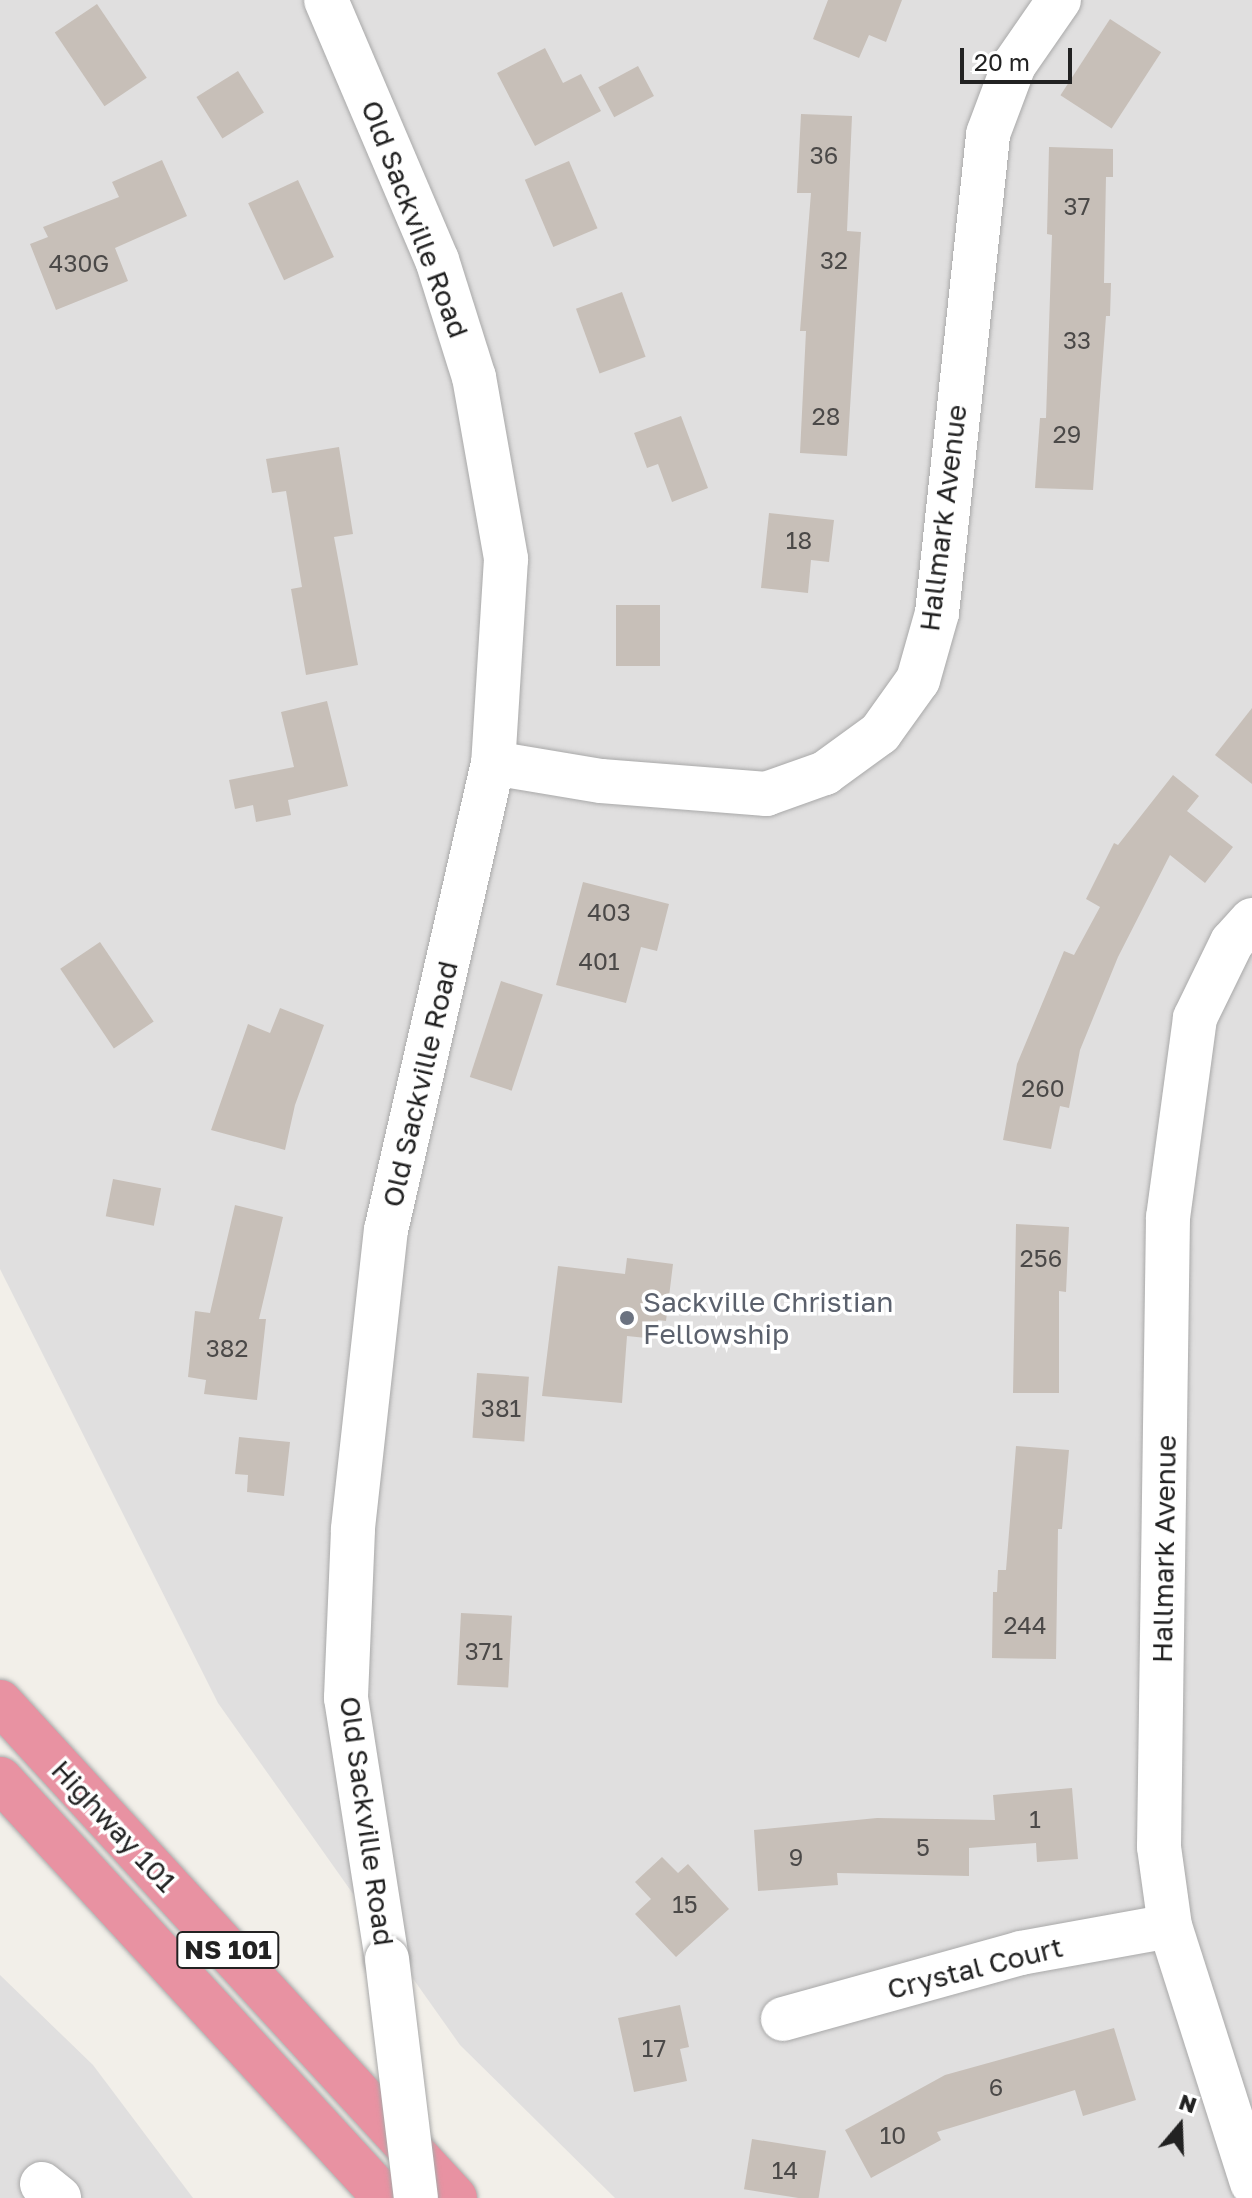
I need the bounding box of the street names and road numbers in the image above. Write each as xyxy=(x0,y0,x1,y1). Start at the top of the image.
street label: Old Sackville Road xyxy=(354,96,476,342)
street label: Hallmark Avenue xyxy=(912,403,974,633)
street label: Old Sackville Road xyxy=(375,958,465,1210)
street label: Hallmark Avenue xyxy=(1145,1435,1183,1663)
street label: Old Sackville Road xyxy=(333,1694,401,1948)
street label: Highway 101 xyxy=(45,1753,183,1899)
road number: NS 101 xyxy=(176,1928,280,1972)
street label: Crystal Court xyxy=(884,1930,1066,2006)

